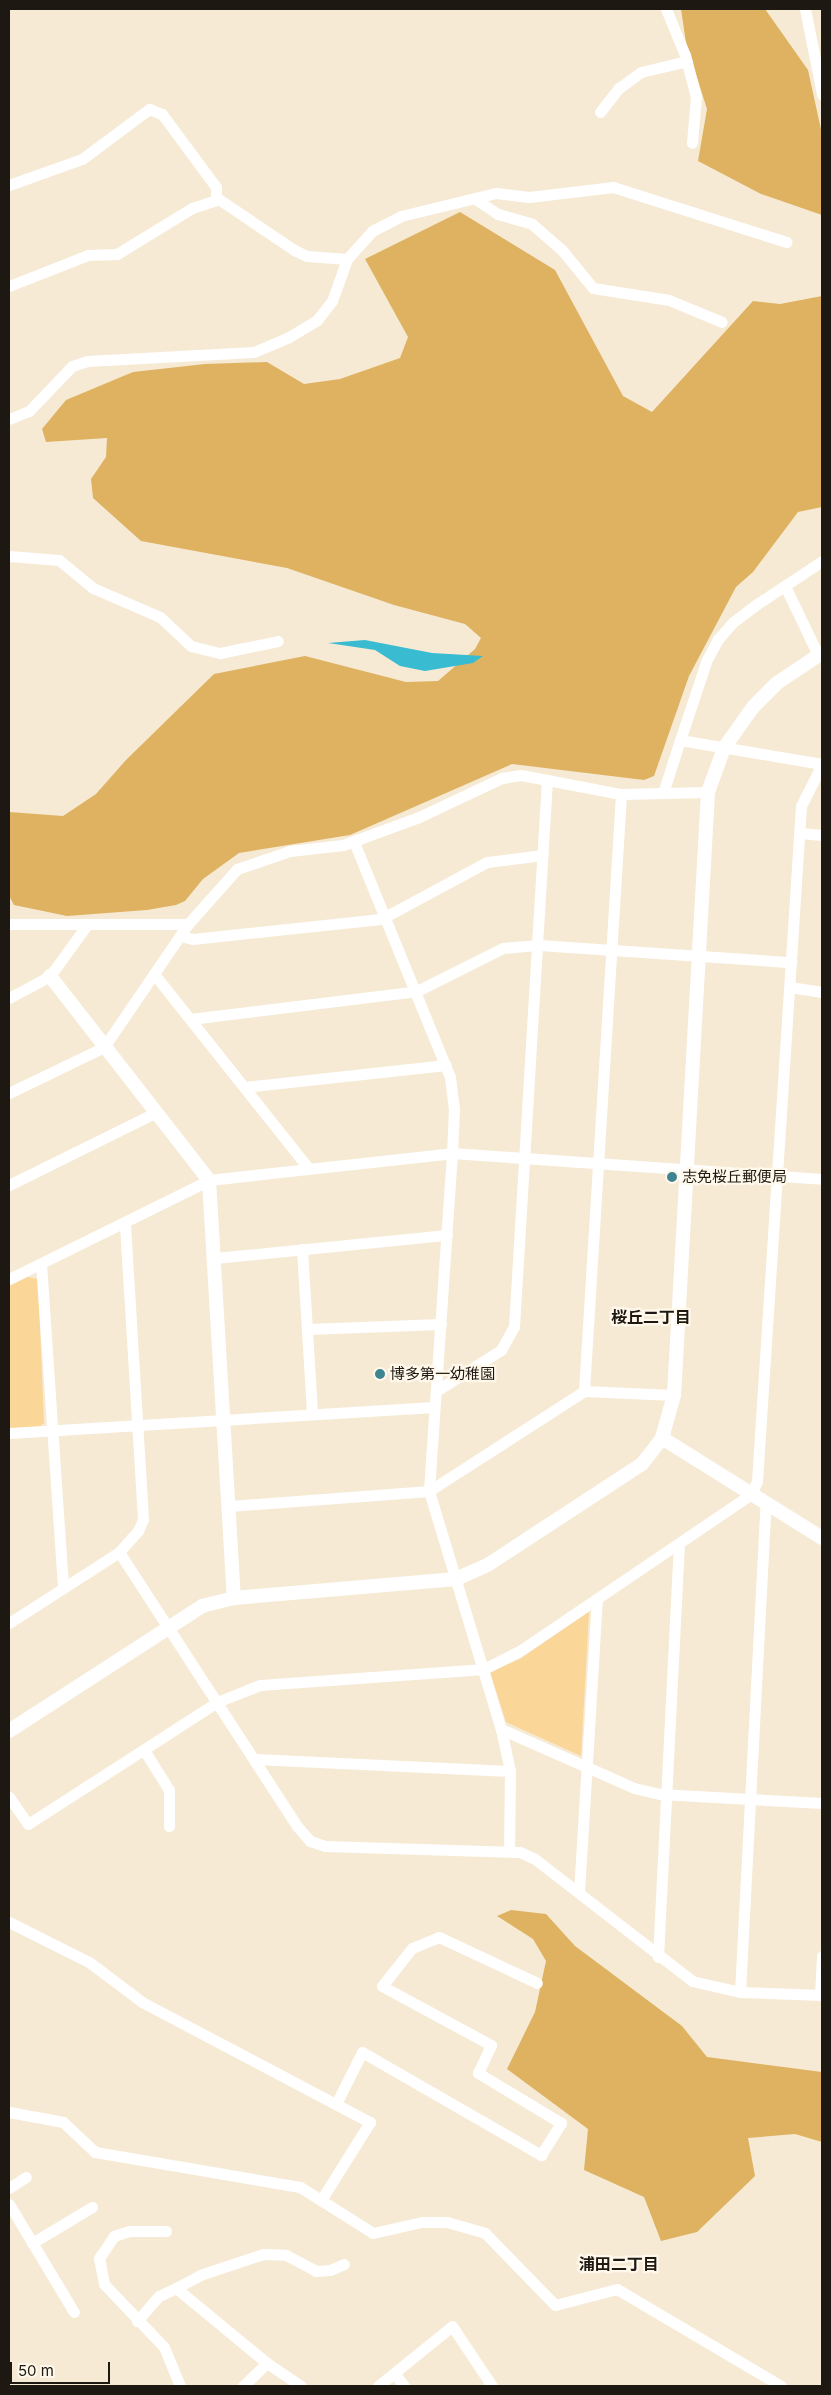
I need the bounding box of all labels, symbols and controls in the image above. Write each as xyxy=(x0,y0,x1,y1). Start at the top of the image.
place label: 志免桜丘郵便局 xyxy=(682,1168,787,1186)
marker: 志免桜丘郵便局 xyxy=(666,1171,678,1183)
district label: 桜丘二丁目 xyxy=(611,1307,691,1327)
place label: 博多第一幼稚園 xyxy=(390,1365,495,1383)
marker: 博多第一幼稚園 xyxy=(374,1368,386,1380)
district label: 浦田二丁目 xyxy=(579,2254,659,2274)
scale bar xyxy=(12,2352,112,2384)
text: 50 m xyxy=(18,2361,54,2380)

